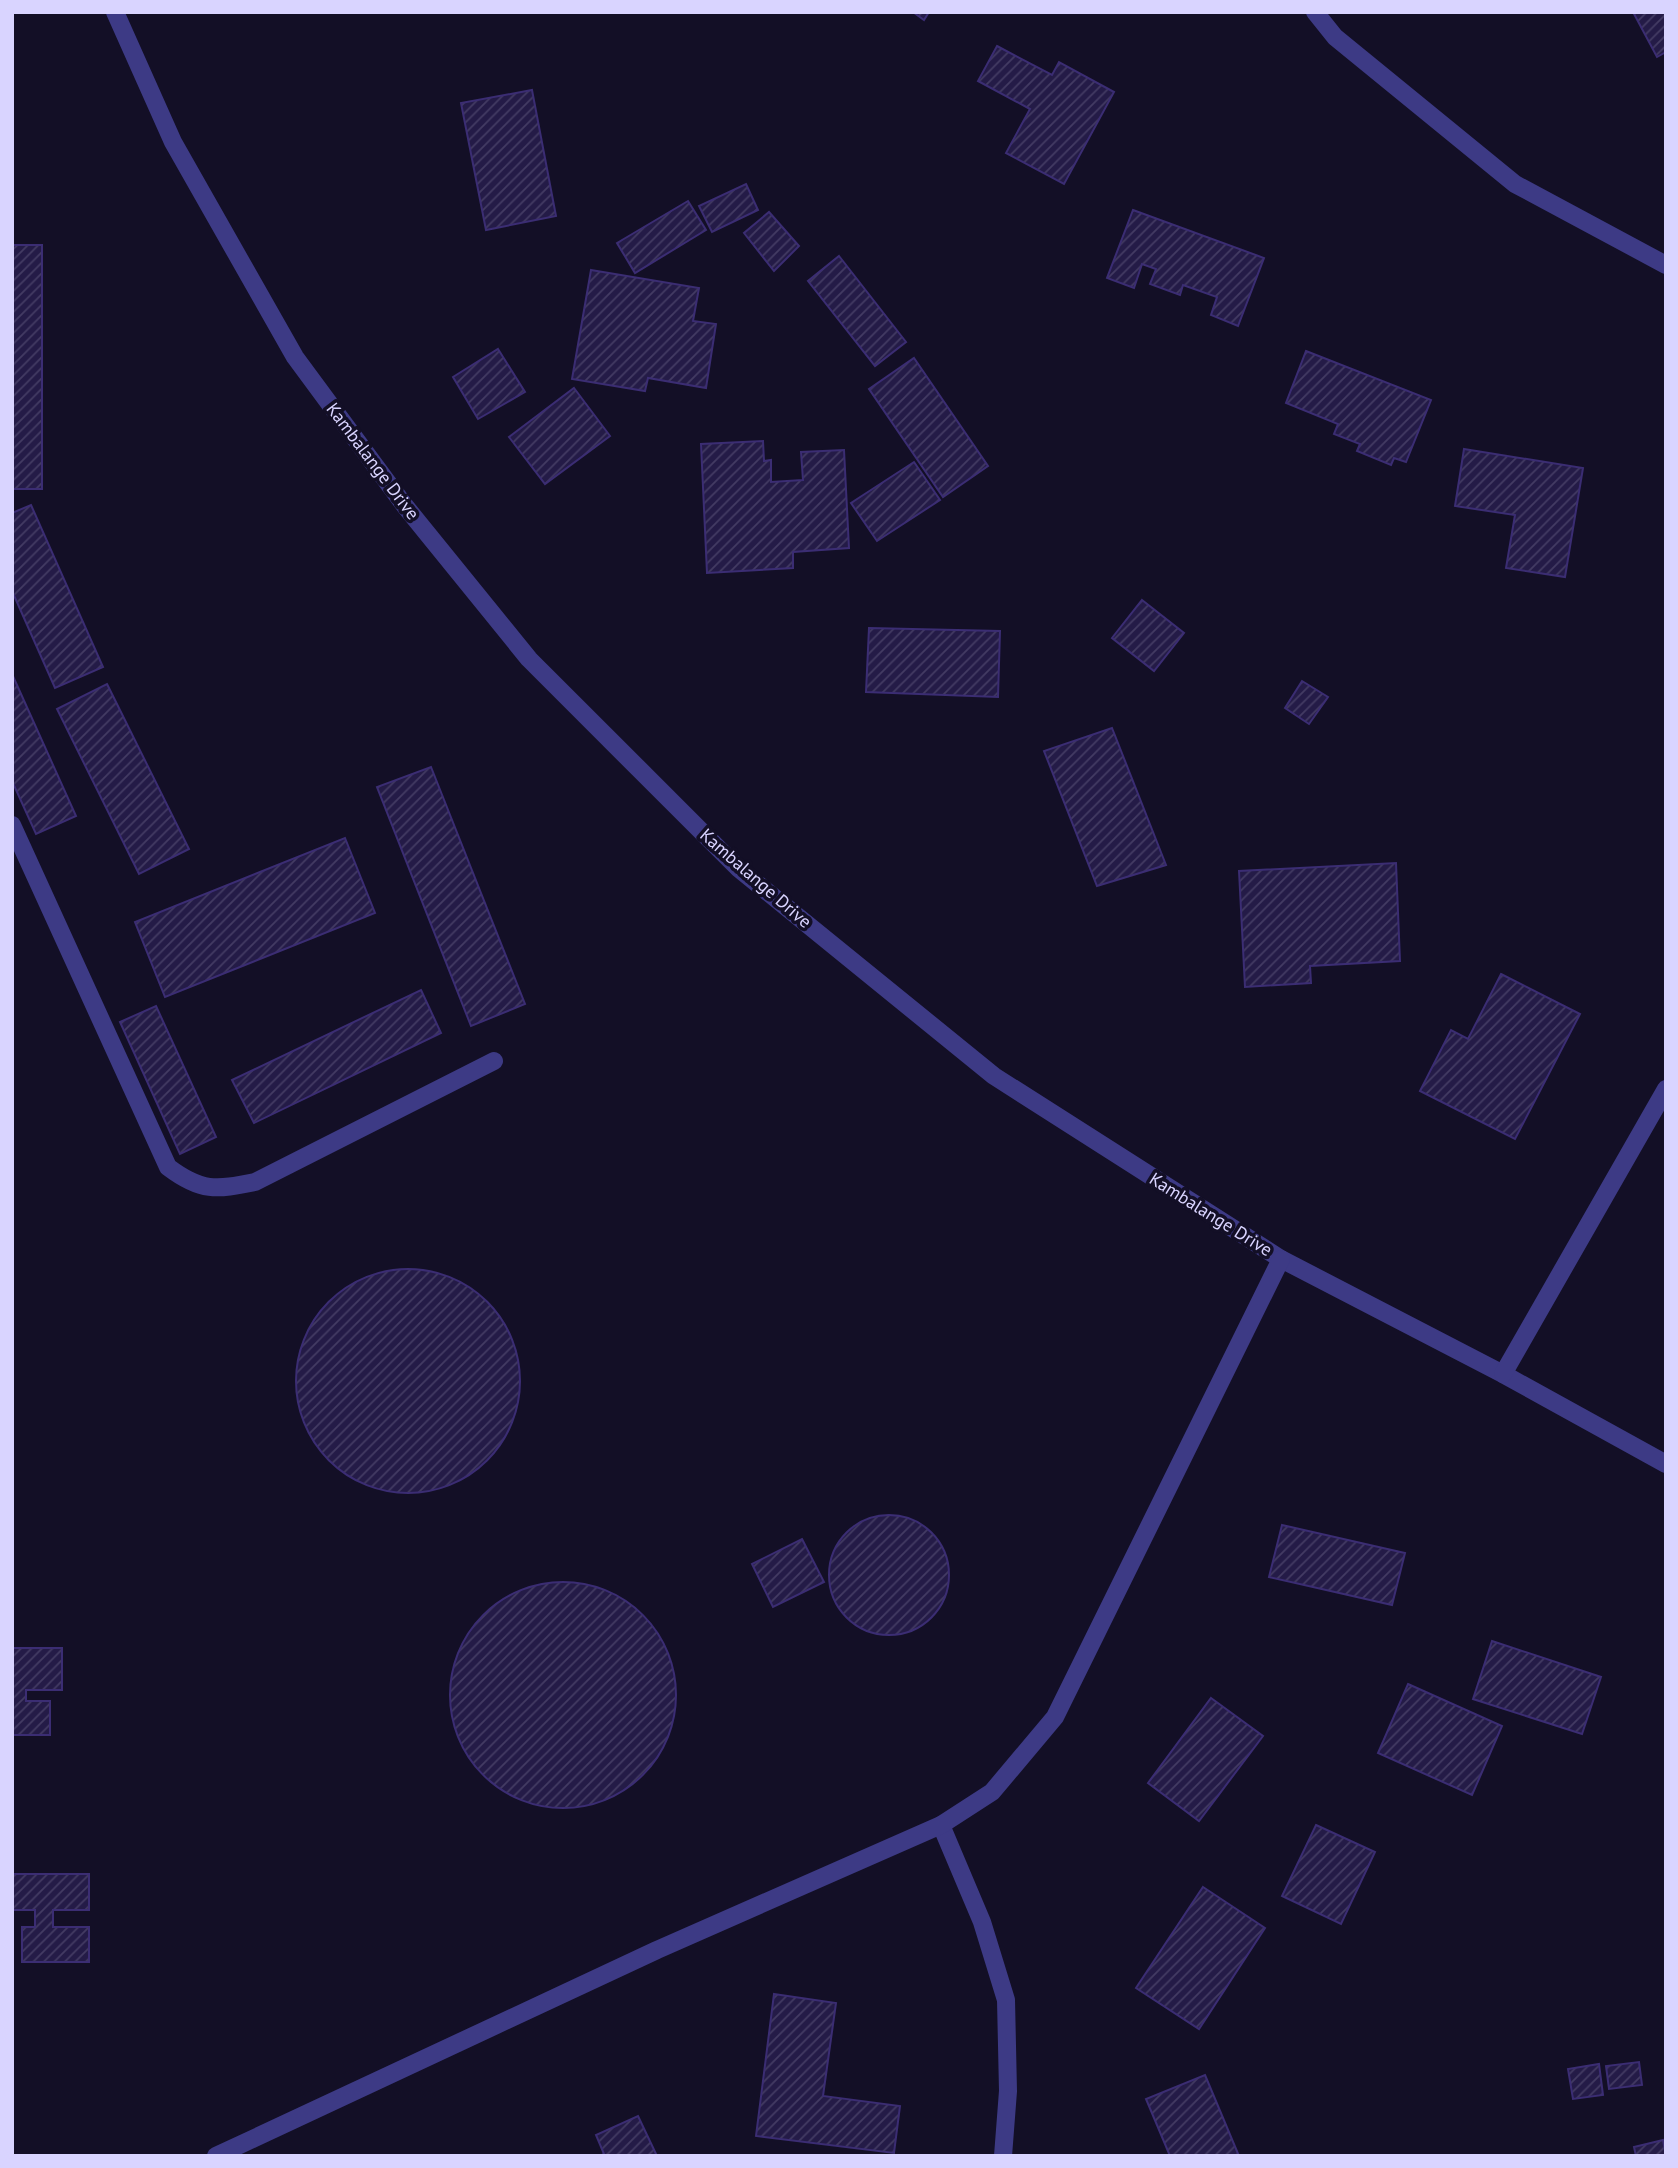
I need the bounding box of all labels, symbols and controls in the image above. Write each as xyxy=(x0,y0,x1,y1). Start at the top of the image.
street label: Kambalange Drive xyxy=(321,398,425,524)
street label: Kambalange Drive xyxy=(695,823,817,933)
street label: Kambalange Drive xyxy=(1145,1167,1277,1261)

